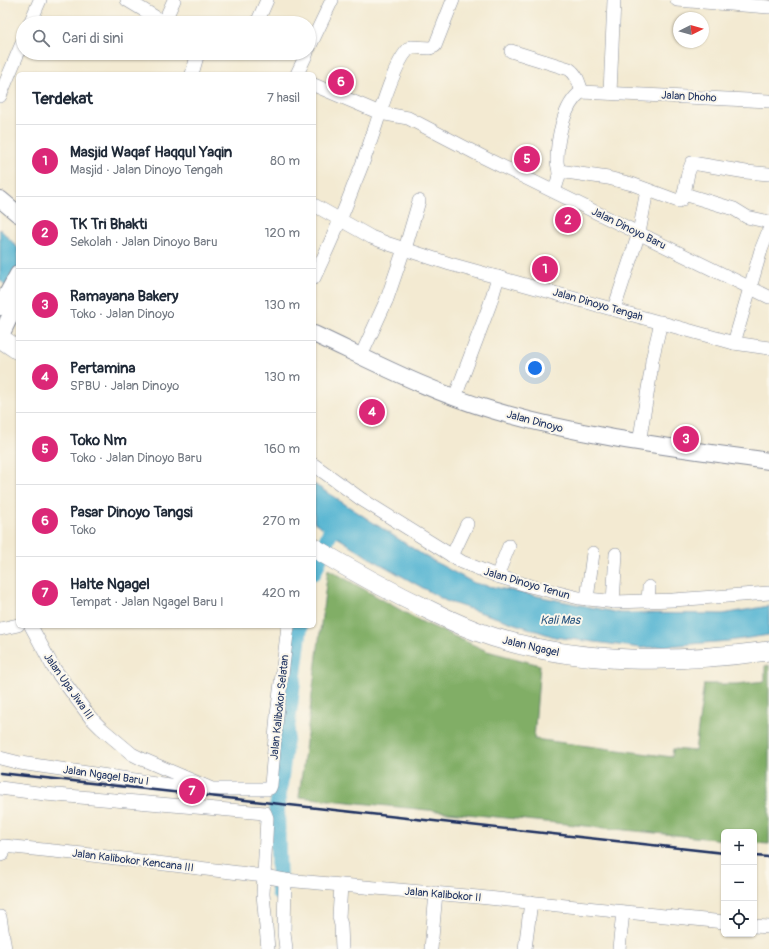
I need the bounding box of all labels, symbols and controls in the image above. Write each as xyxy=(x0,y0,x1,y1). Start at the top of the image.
north arrow xyxy=(673,12,709,48)
search box xyxy=(16,16,316,60)
icon: search xyxy=(30,27,52,49)
text: Cari di sini xyxy=(62,29,123,48)
pin: 6 xyxy=(328,67,354,97)
text: Terdekat xyxy=(32,88,93,109)
street label: Jalan Dhoho xyxy=(661,89,717,104)
text: 7 hasil xyxy=(267,90,300,106)
text: Masjid Waqaf Haqqul Yaqin xyxy=(70,143,232,162)
pin: 5 xyxy=(514,144,540,174)
text: 1 xyxy=(42,153,48,169)
text: 80 m xyxy=(270,153,300,169)
text: Masjid · Jalan Dinoyo Tengah xyxy=(70,162,223,178)
pin: 2 xyxy=(555,205,581,235)
street label: Jalan Dinoyo Baru xyxy=(589,205,668,252)
text: TK Tri Bhakti xyxy=(70,215,147,234)
text: 2 xyxy=(41,225,49,241)
text: 120 m xyxy=(264,225,300,241)
text: Sekolah · Jalan Dinoyo Baru xyxy=(70,234,218,250)
pin: 1 xyxy=(532,254,558,284)
street label: Jalan Dinoyo Tengah xyxy=(551,285,644,324)
text: Ramayana Bakery xyxy=(70,287,178,306)
text: 3 xyxy=(41,297,49,313)
text: 130 m xyxy=(264,297,300,313)
text: Toko · Jalan Dinoyo xyxy=(70,306,175,322)
your location xyxy=(525,358,545,378)
text: Pertamina xyxy=(70,359,135,378)
text: 4 xyxy=(41,369,49,385)
text: 130 m xyxy=(264,369,300,385)
text: SPBU · Jalan Dinoyo xyxy=(70,378,179,394)
pin: 4 xyxy=(359,397,385,427)
street label: Jalan Dinoyo xyxy=(505,408,565,435)
pin: 3 xyxy=(673,424,699,454)
text: Toko Nm xyxy=(70,431,127,450)
text: 5 xyxy=(41,441,49,457)
text: 160 m xyxy=(264,441,300,457)
text: Toko · Jalan Dinoyo Baru xyxy=(70,450,202,466)
text: Pasar Dinoyo Tangsi xyxy=(70,503,193,522)
text: 6 xyxy=(41,513,49,529)
text: 270 m xyxy=(263,513,300,529)
text: Toko xyxy=(70,522,96,538)
street label: Jalan Dinoyo Tenun xyxy=(482,565,571,602)
text: Halte Ngagel xyxy=(70,575,150,594)
text: 7 xyxy=(42,585,48,601)
text: 420 m xyxy=(262,585,300,601)
text: Tempat · Jalan Ngagel Baru I xyxy=(70,594,224,610)
water label: Kali Mas xyxy=(540,613,582,628)
street label: Jalan Ngagel xyxy=(501,634,561,659)
street label: Jalan Upa Jiwa III xyxy=(41,651,96,722)
street label: Jalan Kalibokor Selatan xyxy=(268,654,291,760)
street label: Jalan Ngagel Baru I xyxy=(62,763,150,788)
pin: 7 xyxy=(179,776,205,806)
map controls xyxy=(721,829,757,937)
button: + xyxy=(721,829,757,865)
street label: Jalan Kalibokor Kencana III xyxy=(71,847,194,874)
button: − xyxy=(721,865,757,901)
street label: Jalan Kalibokor II xyxy=(404,885,482,904)
button: locate xyxy=(721,901,757,937)

